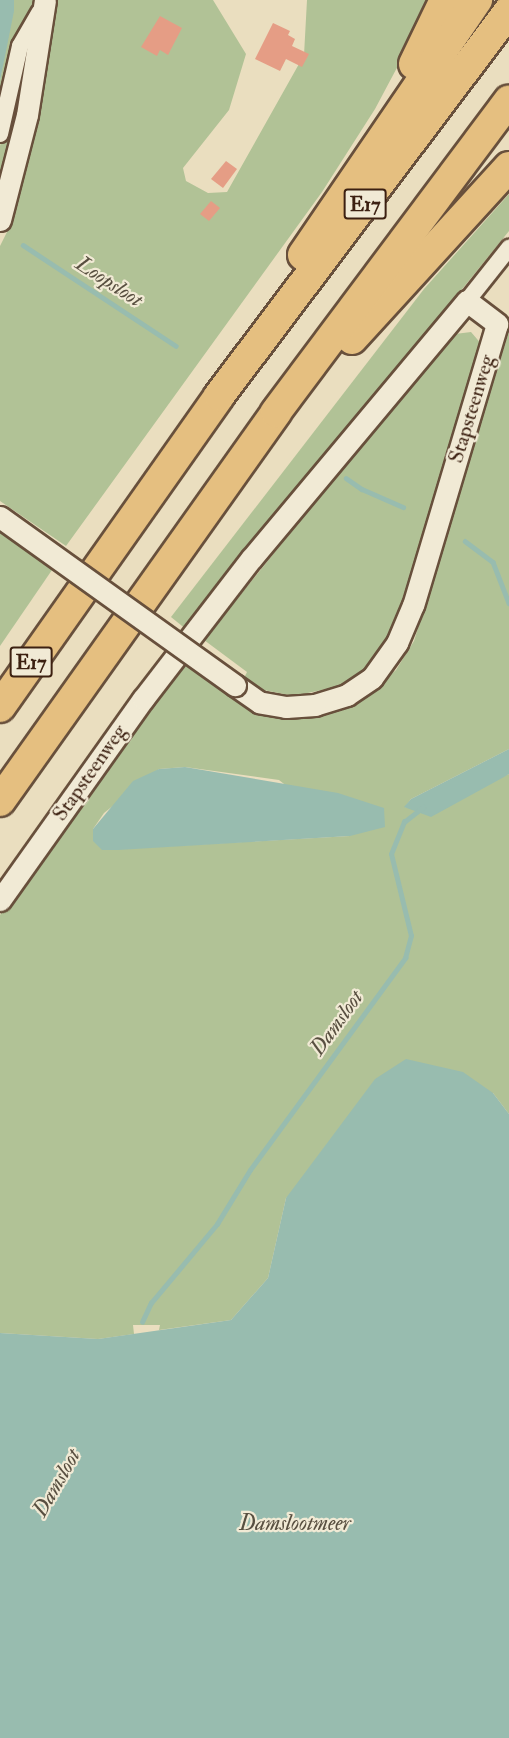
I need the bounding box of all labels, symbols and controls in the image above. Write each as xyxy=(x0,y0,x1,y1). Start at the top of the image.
road number: E17 xyxy=(342,187,388,221)
water label: Loopsloot xyxy=(71,251,147,313)
street label: Stapsteenweg xyxy=(444,352,500,466)
road number: E17 xyxy=(9,645,54,679)
street label: Stapsteenweg xyxy=(48,720,132,826)
water label: Damsloot xyxy=(305,985,369,1061)
water label: Damsloot xyxy=(27,1444,87,1522)
water label: Damslootmeer xyxy=(239,1511,351,1537)

